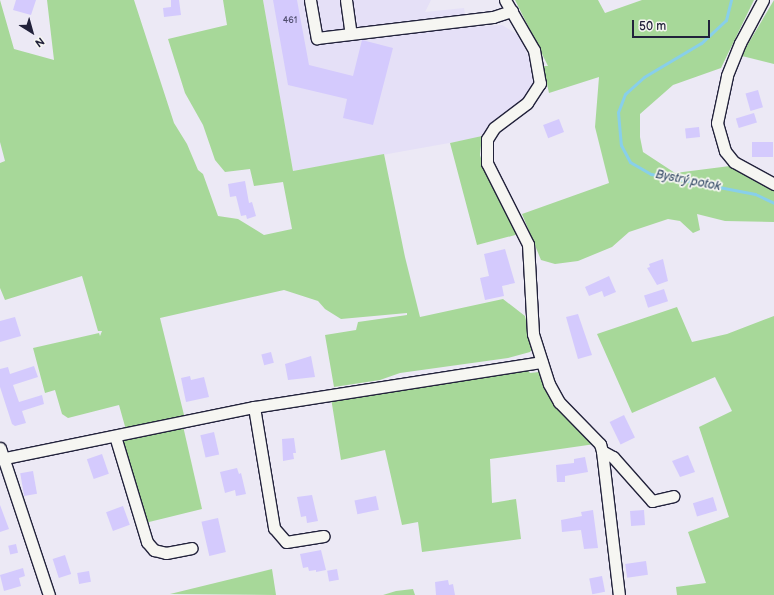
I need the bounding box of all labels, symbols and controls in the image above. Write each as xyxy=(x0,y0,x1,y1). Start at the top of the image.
north arrow xyxy=(12,12,52,52)
scale bar xyxy=(634,12,712,38)
house number: 461 xyxy=(283,16,297,26)
text: 50 m xyxy=(639,19,666,34)
text: N xyxy=(32,34,47,50)
water label: Bystrý potok xyxy=(654,168,722,194)

